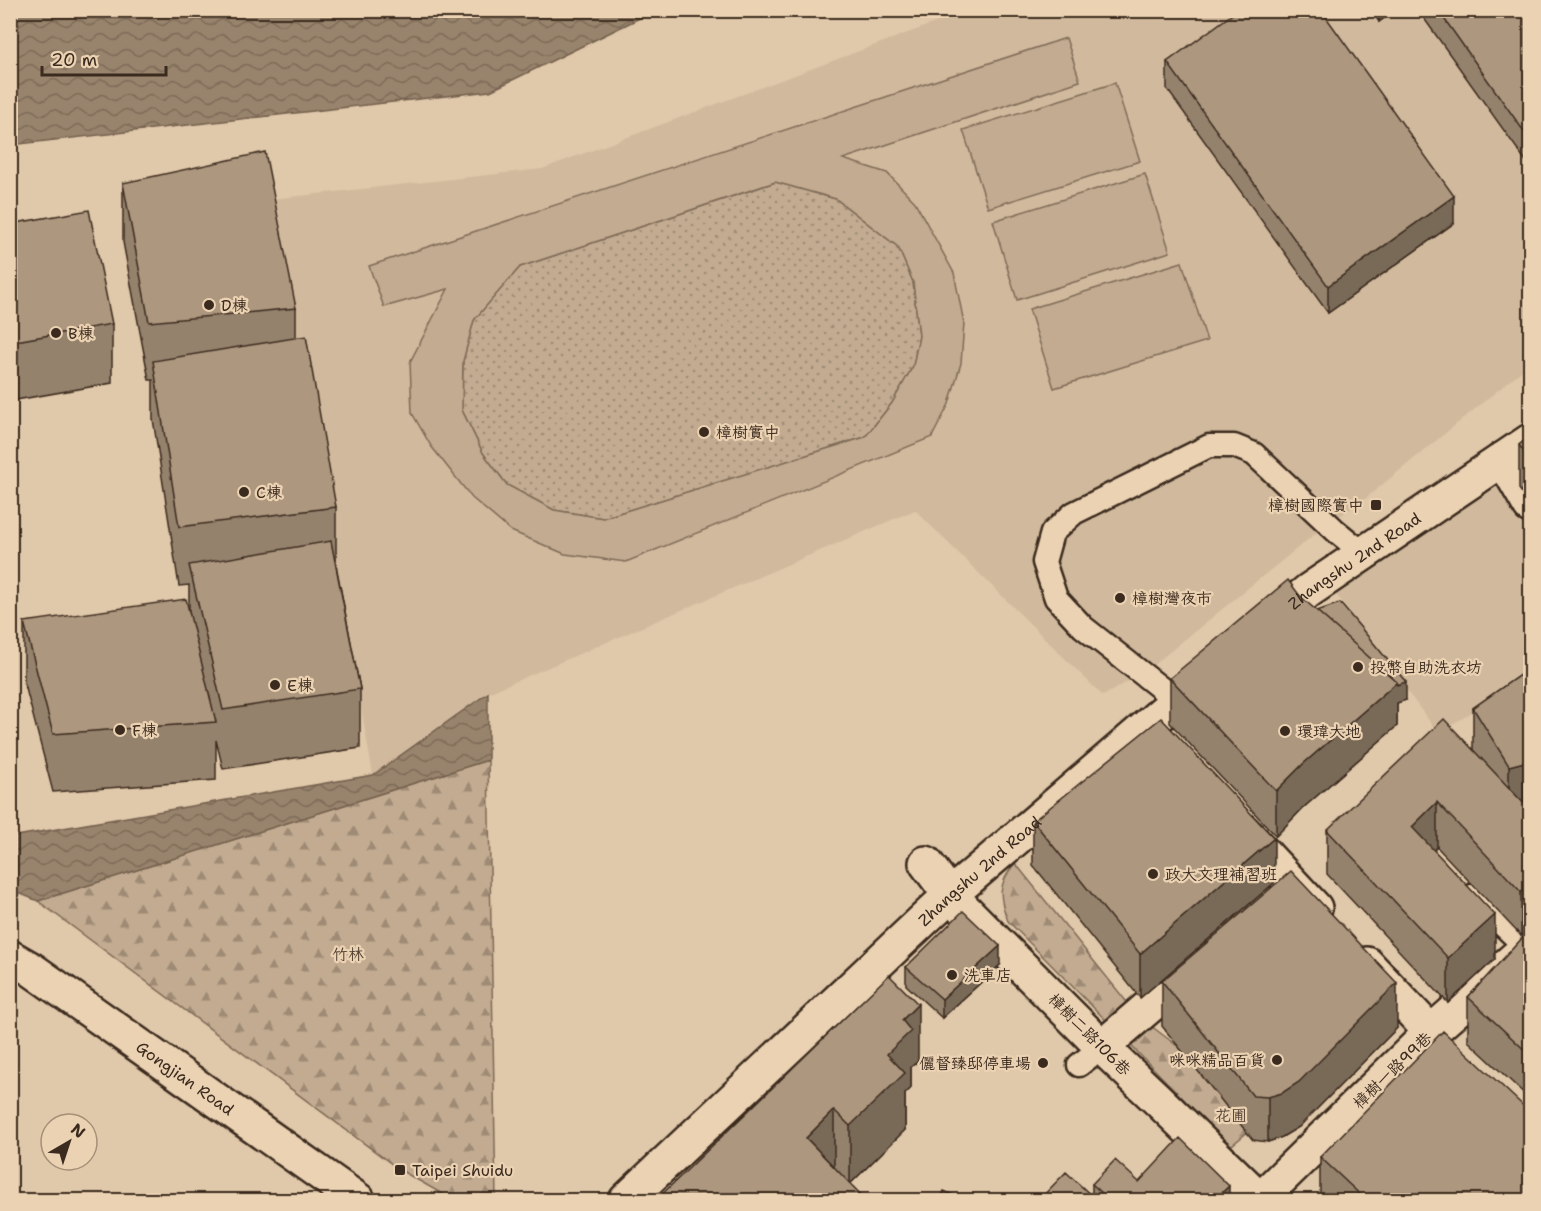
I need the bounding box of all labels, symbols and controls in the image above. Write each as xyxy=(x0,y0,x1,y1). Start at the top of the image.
scale bar xyxy=(42,39,166,77)
text: 20 m xyxy=(51,48,97,72)
place label: D棟 xyxy=(221,295,249,316)
marker: D棟 xyxy=(202,298,216,312)
place label: B棟 xyxy=(68,323,94,344)
marker: B棟 xyxy=(49,326,63,340)
place label: 樟樹實中 xyxy=(716,422,780,443)
marker: 樟樹實中 xyxy=(697,425,711,439)
place label: C棟 xyxy=(256,482,283,503)
marker: C棟 xyxy=(237,485,251,499)
place label: 樟樹國際實中 xyxy=(1268,495,1364,516)
marker: 樟樹國際實中 xyxy=(1369,498,1383,512)
street label: Zhangshu 2nd Road xyxy=(1284,508,1425,614)
place label: 樟樹灣夜市 xyxy=(1132,588,1212,609)
marker: 樟樹灣夜市 xyxy=(1113,591,1127,605)
place label: 投幣自助洗衣坊 xyxy=(1370,657,1482,678)
marker: 投幣自助洗衣坊 xyxy=(1351,660,1365,674)
place label: E棟 xyxy=(287,675,314,696)
marker: E棟 xyxy=(268,678,282,692)
place label: F棟 xyxy=(132,720,158,741)
place label: 環瑋大地 xyxy=(1297,721,1361,742)
marker: F棟 xyxy=(113,723,127,737)
marker: 環瑋大地 xyxy=(1278,724,1292,738)
street label: Zhangshu 2nd Road xyxy=(914,812,1046,931)
place label: 政大文理補習班 xyxy=(1165,864,1277,885)
marker: 政大文理補習班 xyxy=(1146,867,1160,881)
park label: 竹林 xyxy=(332,944,364,965)
place label: 洗車店 xyxy=(964,965,1012,986)
marker: 洗車店 xyxy=(945,968,959,982)
street label: 樟樹二路106巷 xyxy=(1044,989,1135,1080)
street label: 樟樹一路99巷 xyxy=(1348,1027,1436,1113)
street label: Gongjian Road xyxy=(132,1037,238,1120)
place label: 咪咪精品百貨 xyxy=(1169,1050,1265,1071)
place label: 儷督臻邸停車場 xyxy=(919,1053,1031,1074)
marker: 咪咪精品百貨 xyxy=(1270,1053,1284,1067)
marker: 儷督臻邸停車場 xyxy=(1036,1056,1050,1070)
park label: 花圃 xyxy=(1215,1105,1247,1126)
north arrow xyxy=(39,1112,99,1172)
text: N xyxy=(67,1119,90,1143)
place label: Taipei Shuidu xyxy=(412,1160,513,1181)
marker: Taipei Shuidu xyxy=(393,1163,407,1177)

